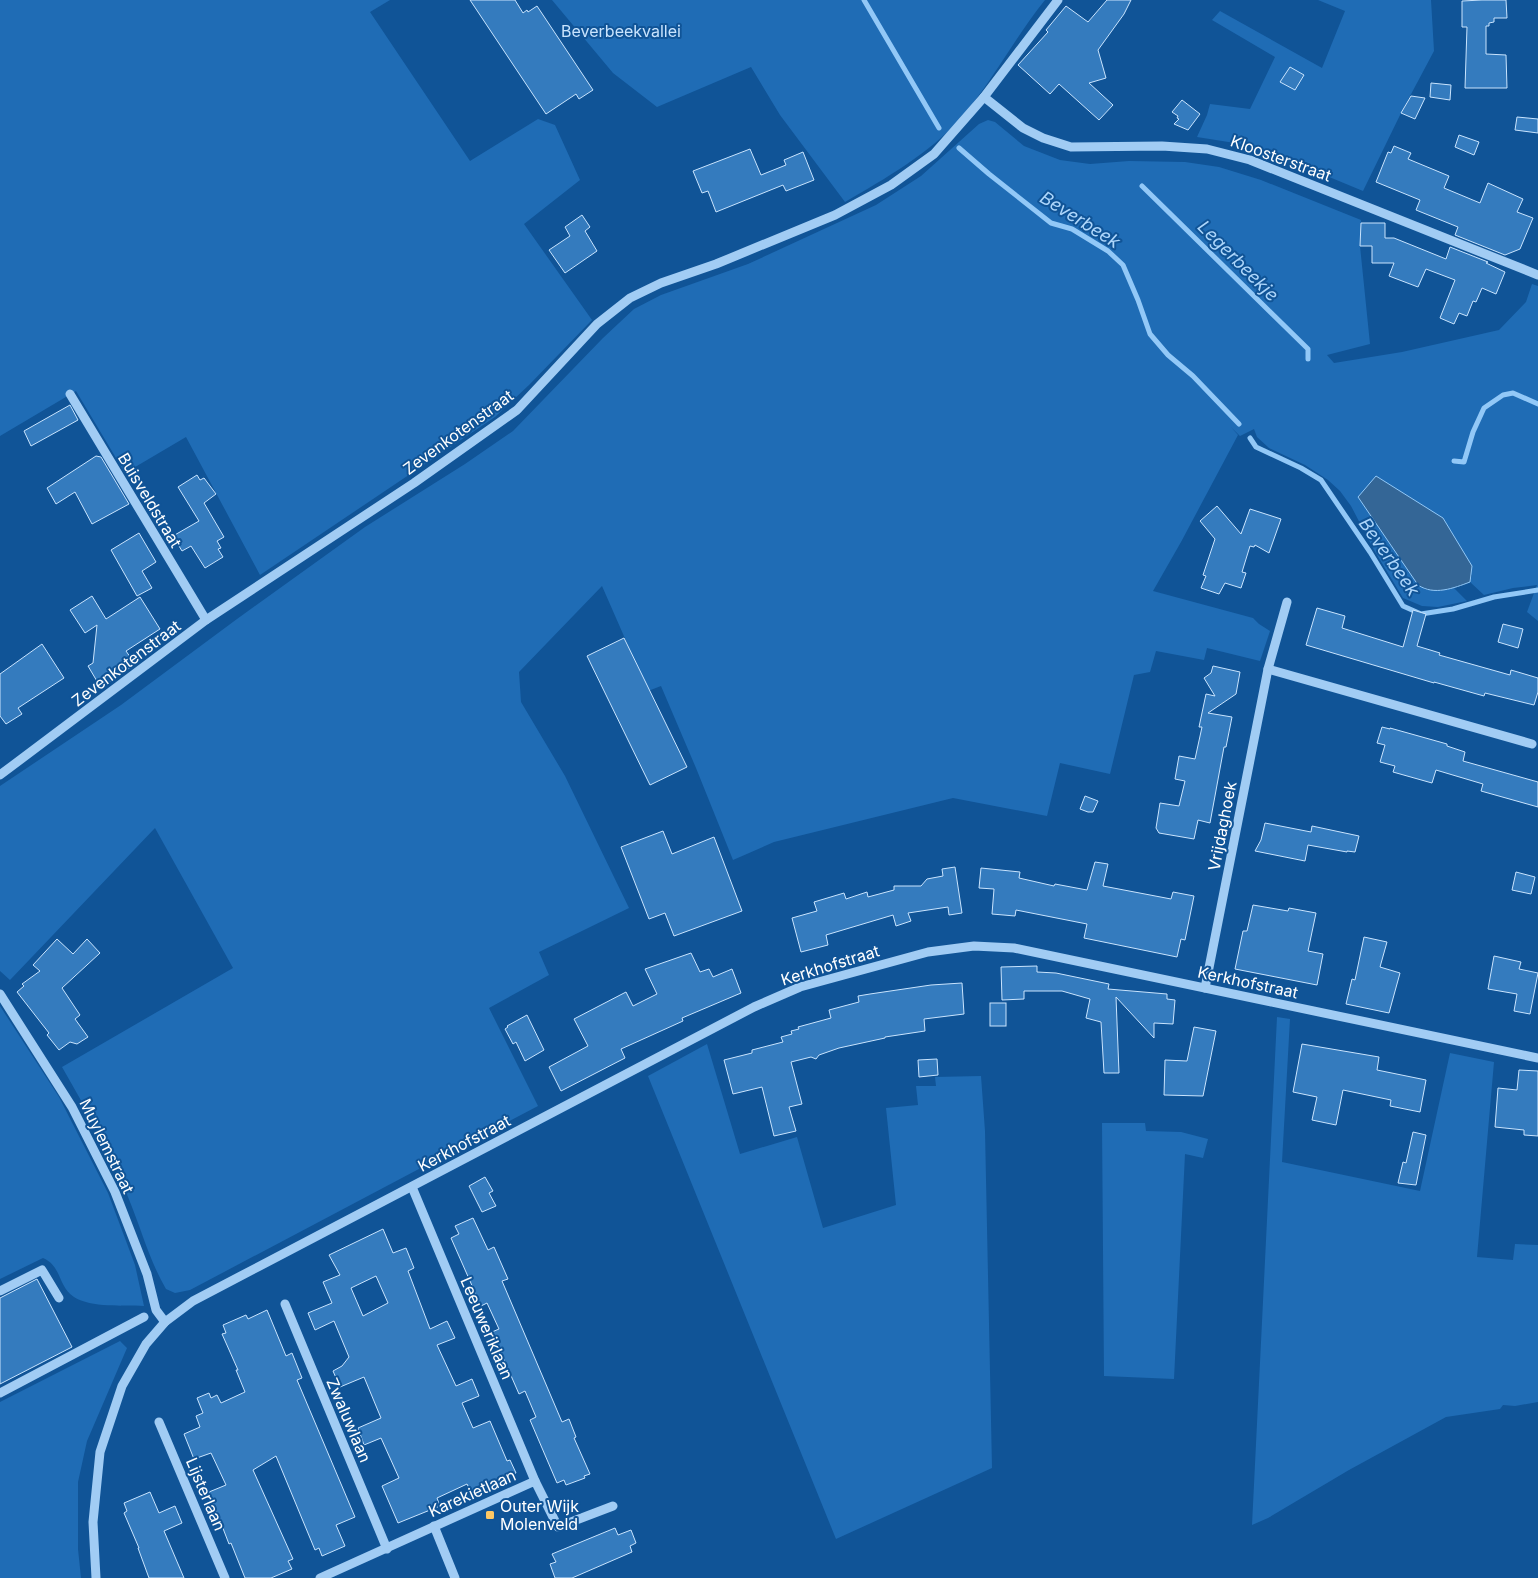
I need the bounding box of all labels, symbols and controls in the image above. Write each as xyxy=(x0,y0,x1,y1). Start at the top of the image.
park label: Beverbeekvallei xyxy=(561,21,681,41)
street label: Kloosterstraat xyxy=(1228,131,1334,185)
water label: Beverbeek xyxy=(1036,187,1125,253)
water label: Legerbeekje xyxy=(1194,216,1283,305)
street label: Zevenkotenstraat xyxy=(399,385,517,479)
street label: Buisveldstraat xyxy=(114,449,186,551)
water label: Beverbeek xyxy=(1355,514,1425,601)
street label: Zevenkotenstraat xyxy=(68,615,184,711)
street label: Vrijdaghoek xyxy=(1204,779,1241,872)
street label: Kerkhofstraat xyxy=(778,941,882,989)
street label: Kerkhofstraat xyxy=(1196,962,1300,1002)
street label: Muylemstraat xyxy=(75,1095,139,1197)
street label: Kerkhofstraat xyxy=(414,1110,514,1176)
street label: Leeuweriklaan xyxy=(456,1274,518,1382)
street label: Zwaluwlaan xyxy=(322,1375,376,1465)
street label: Lijsterlaan xyxy=(182,1455,230,1533)
street label: Karekietlaan xyxy=(425,1465,519,1521)
place label: Outer Wijk Molenveld xyxy=(500,1496,579,1534)
marker: Outer Wijk Molenveld xyxy=(484,1509,496,1521)

